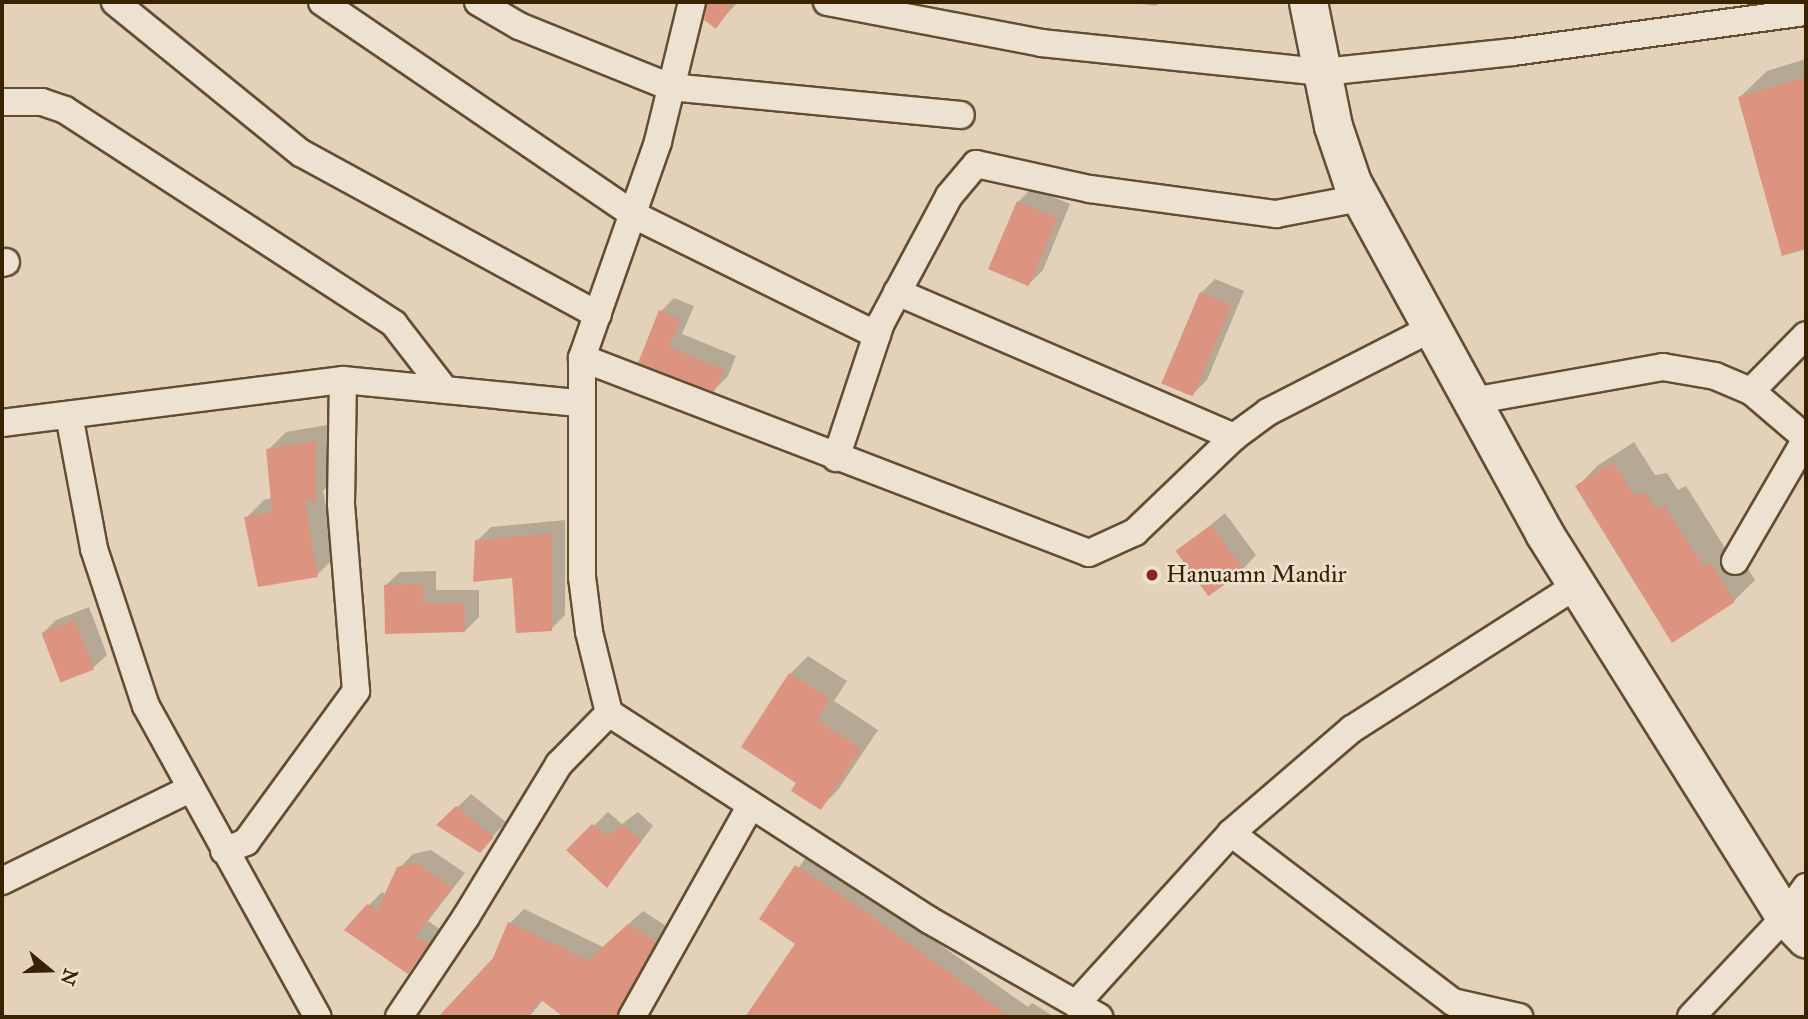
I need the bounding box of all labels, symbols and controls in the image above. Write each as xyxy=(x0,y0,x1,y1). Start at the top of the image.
place label: Hanuamn Mandir xyxy=(1166,561,1347,589)
marker: Hanuamn Mandir xyxy=(1144,567,1160,583)
north arrow xyxy=(14,935,84,1005)
text: N xyxy=(56,966,83,988)

